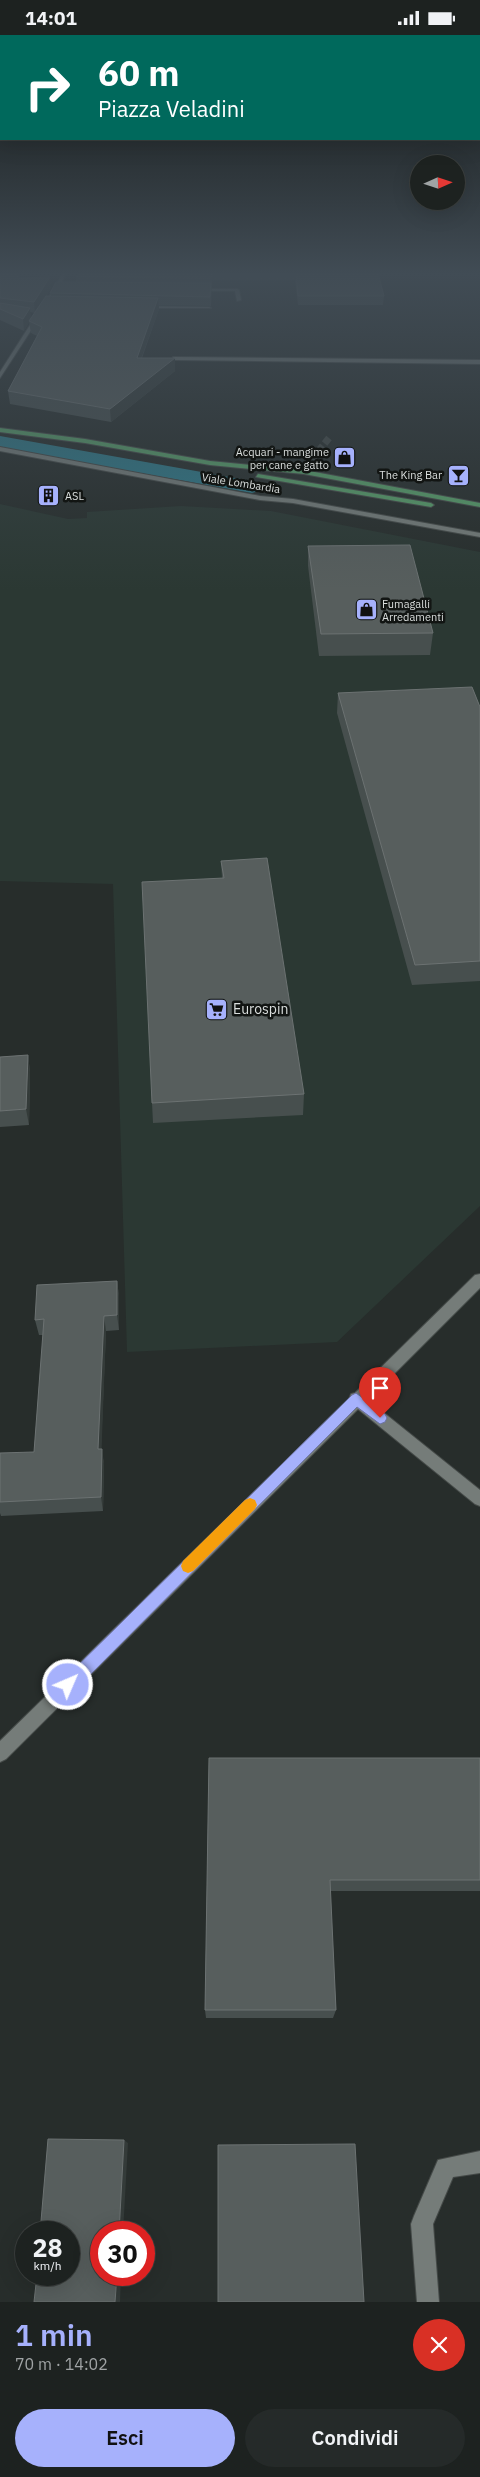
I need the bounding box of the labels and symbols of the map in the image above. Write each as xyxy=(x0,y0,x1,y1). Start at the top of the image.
north arrow xyxy=(410,155,465,210)
place label: Acquari - mangime per cane e gatto xyxy=(236,445,329,472)
shop icon: Acquari - mangime per cane e gatto xyxy=(333,446,357,470)
bar icon: The King Bar xyxy=(446,463,470,487)
place label: The King Bar xyxy=(379,468,442,482)
street label: Viale Lombardia xyxy=(201,470,281,496)
building icon: ASL xyxy=(37,484,61,508)
place label: ASL xyxy=(65,489,84,503)
place label: Fumagalli Arredamenti xyxy=(382,597,444,624)
shop icon: Fumagalli Arredamenti xyxy=(354,598,378,622)
supermarket icon: Eurospin xyxy=(205,997,229,1021)
place label: Eurospin xyxy=(233,1000,288,1018)
pin xyxy=(359,1367,401,1418)
position arrow xyxy=(41,1658,93,1710)
speed limit sign: 30 xyxy=(90,2221,155,2286)

